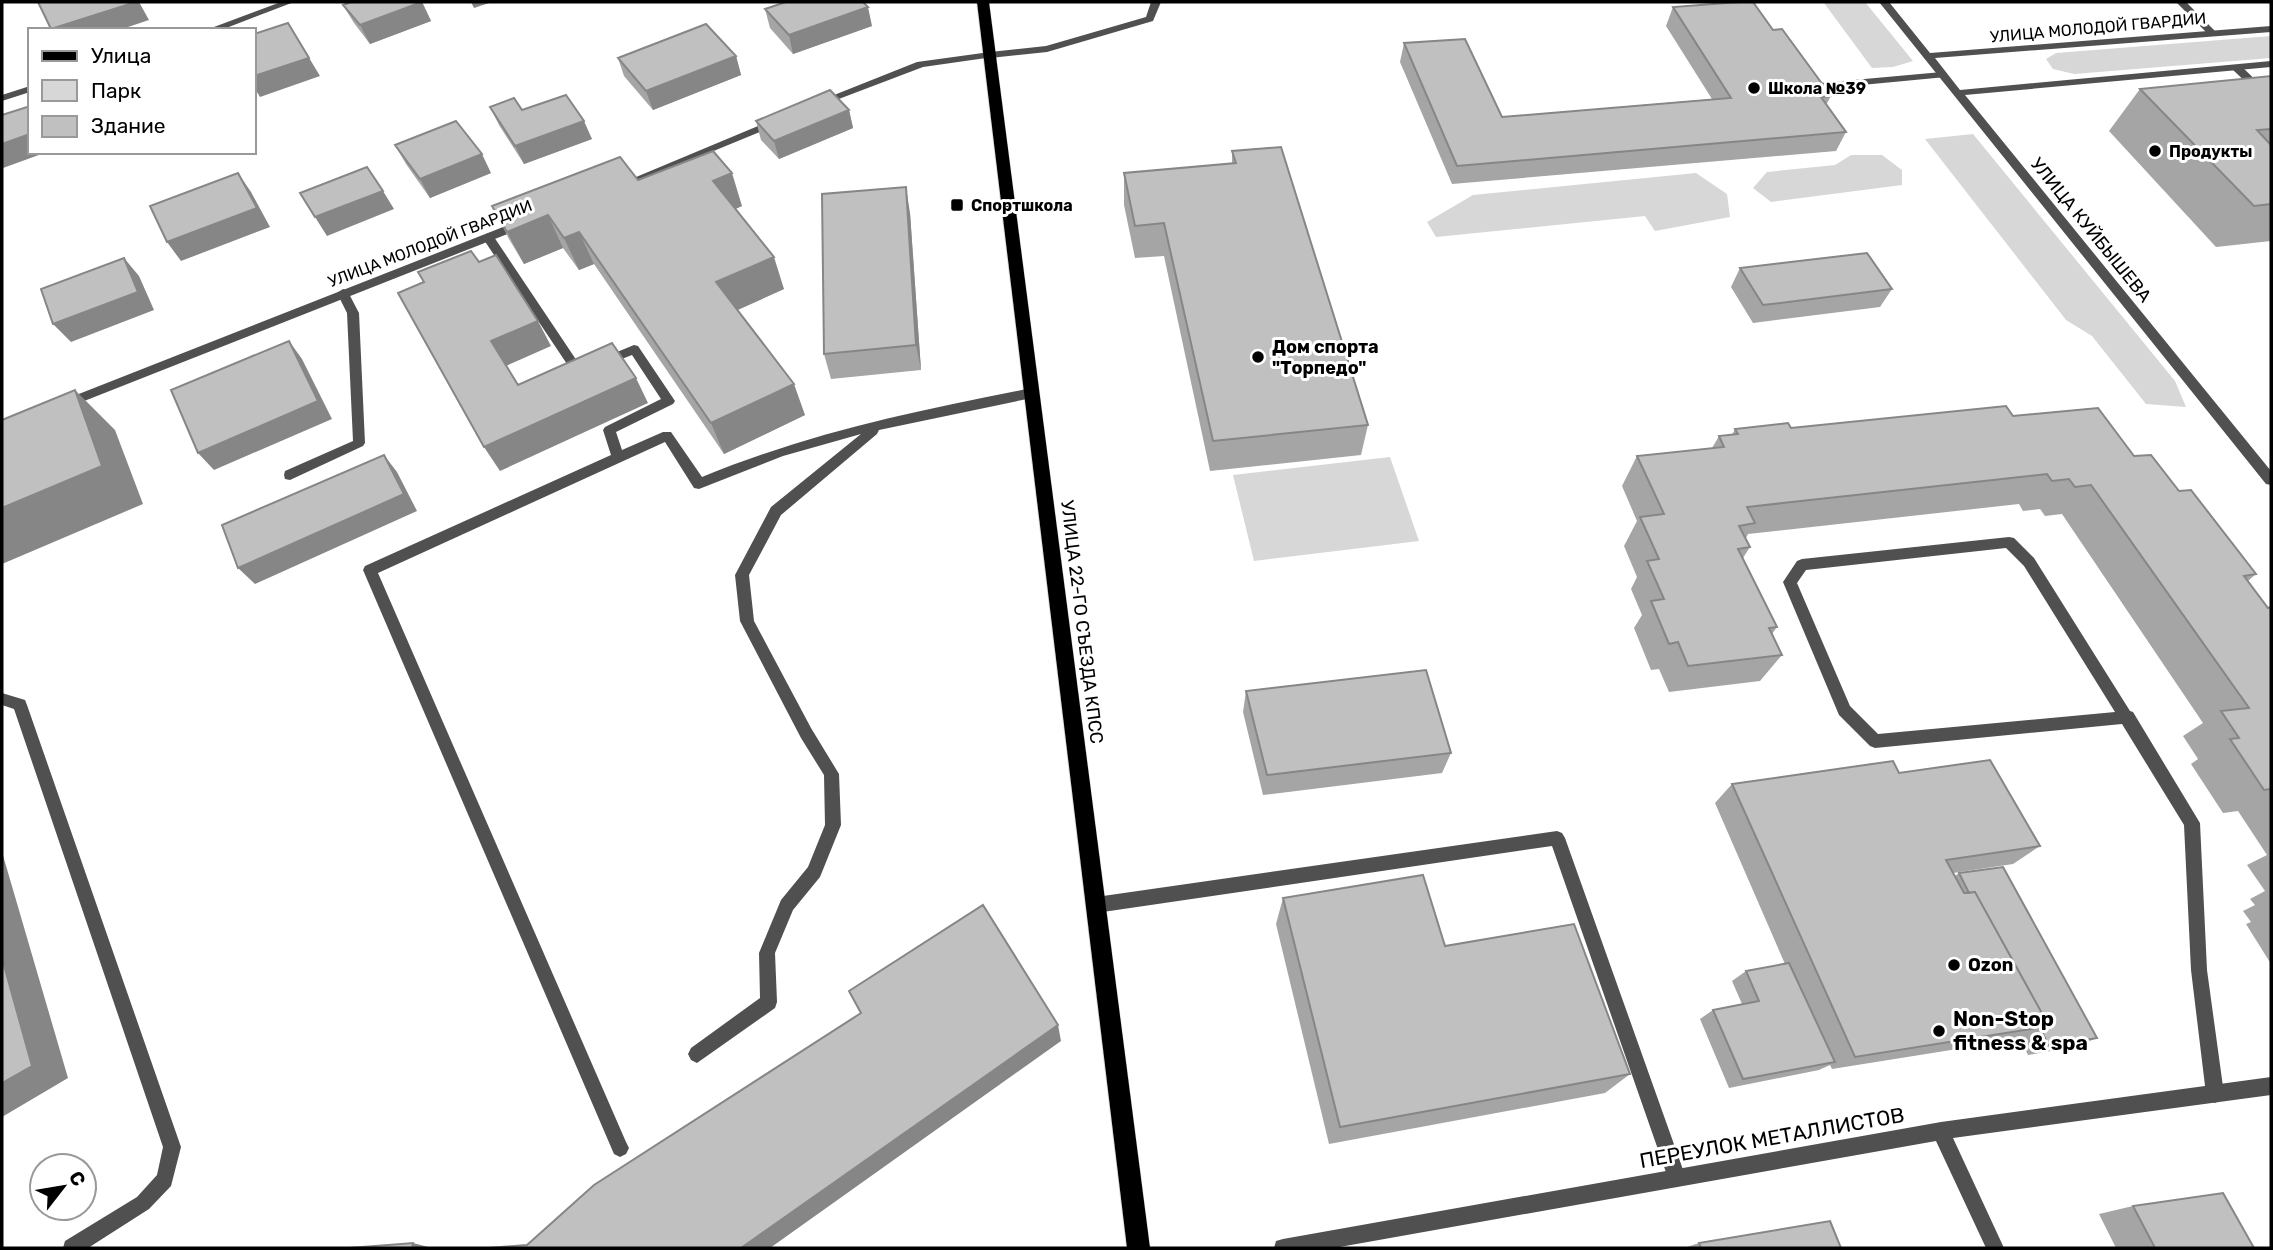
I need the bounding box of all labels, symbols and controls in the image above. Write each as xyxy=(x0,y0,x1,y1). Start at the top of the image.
street label: УЛИЦА МОЛОДОЙ ГВАРДИИ xyxy=(1989,9,2207,46)
legend xyxy=(28,28,256,154)
text: Улица xyxy=(91,43,151,68)
text: Парк xyxy=(91,78,141,103)
place label: Школа №39 xyxy=(1768,79,1866,98)
marker: Школа №39 xyxy=(1746,80,1762,96)
text: Здание xyxy=(91,113,166,138)
place label: Продукты xyxy=(2169,142,2252,161)
marker: Продукты xyxy=(2147,143,2163,159)
street label: УЛИЦА КУЙБЫШЕВА xyxy=(2026,153,2156,307)
street label: УЛИЦА МОЛОДОЙ ГВАРДИИ xyxy=(325,196,535,291)
place label: Спортшкола xyxy=(971,196,1073,215)
marker: Спортшкола xyxy=(949,197,965,213)
place label: Дом спорта "Торпедо" xyxy=(1272,336,1379,379)
marker: Дом спорта "Торпедо" xyxy=(1250,349,1266,365)
street label: УЛИЦА 22-ГО СЪЕЗДА КПСС xyxy=(1056,499,1108,745)
place label: Ozon xyxy=(1968,954,2013,976)
marker: Ozon xyxy=(1946,957,1962,973)
place label: Non-Stop fitness & spa xyxy=(1953,1006,2088,1055)
marker: Non-Stop fitness & spa xyxy=(1931,1023,1947,1039)
street label: ПЕРЕУЛОК МЕТАЛЛИСТОВ xyxy=(1638,1102,1906,1173)
north arrow xyxy=(28,1152,98,1222)
text: С xyxy=(64,1167,90,1190)

